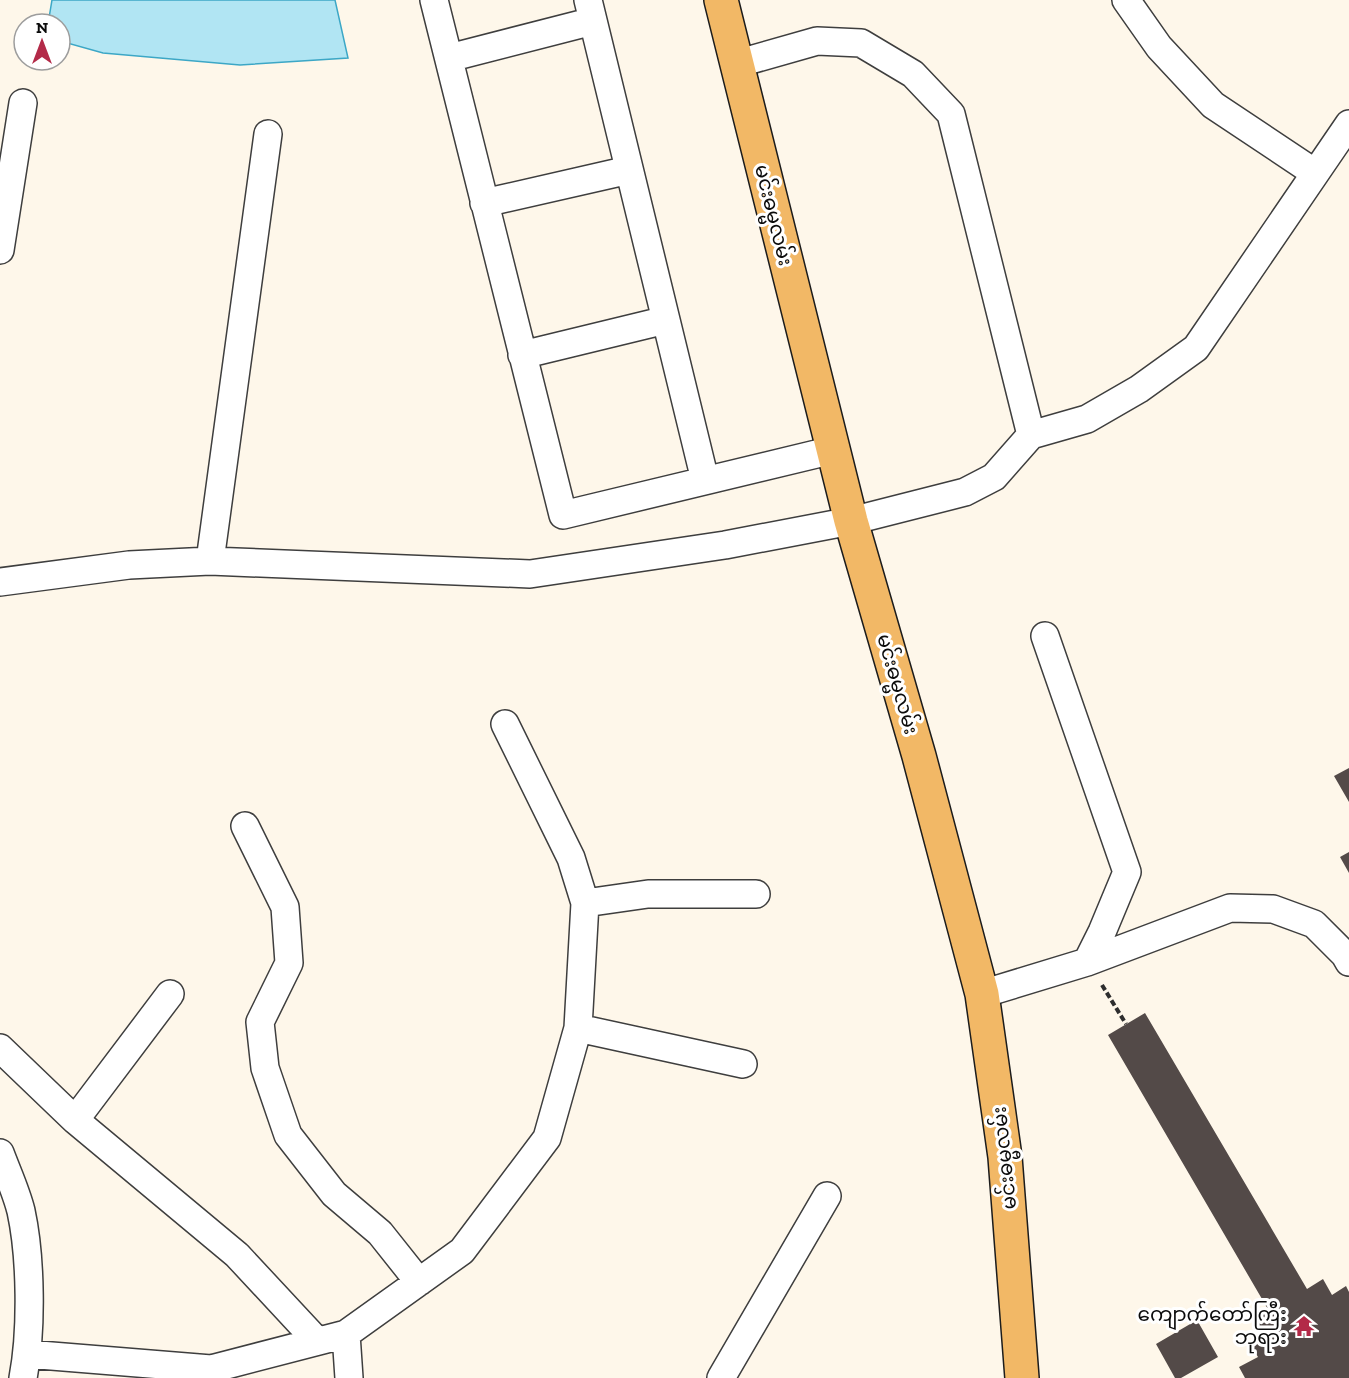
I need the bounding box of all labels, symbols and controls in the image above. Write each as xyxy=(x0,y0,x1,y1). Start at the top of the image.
north arrow xyxy=(12,12,72,72)
text: N xyxy=(36,18,48,37)
street label: မင်းဓမ္မလမ်း xyxy=(746,161,800,269)
street label: မင်းဓမ္မလမ်း xyxy=(868,630,926,738)
street label: မင်းဓမ္မလမ်း xyxy=(985,1105,1026,1211)
place label: ကျောက်တော်ကြီး ဘုရား xyxy=(1138,1300,1287,1354)
temple icon: ကျောက်တော်ကြီး ဘုရား xyxy=(1292,1314,1316,1338)

